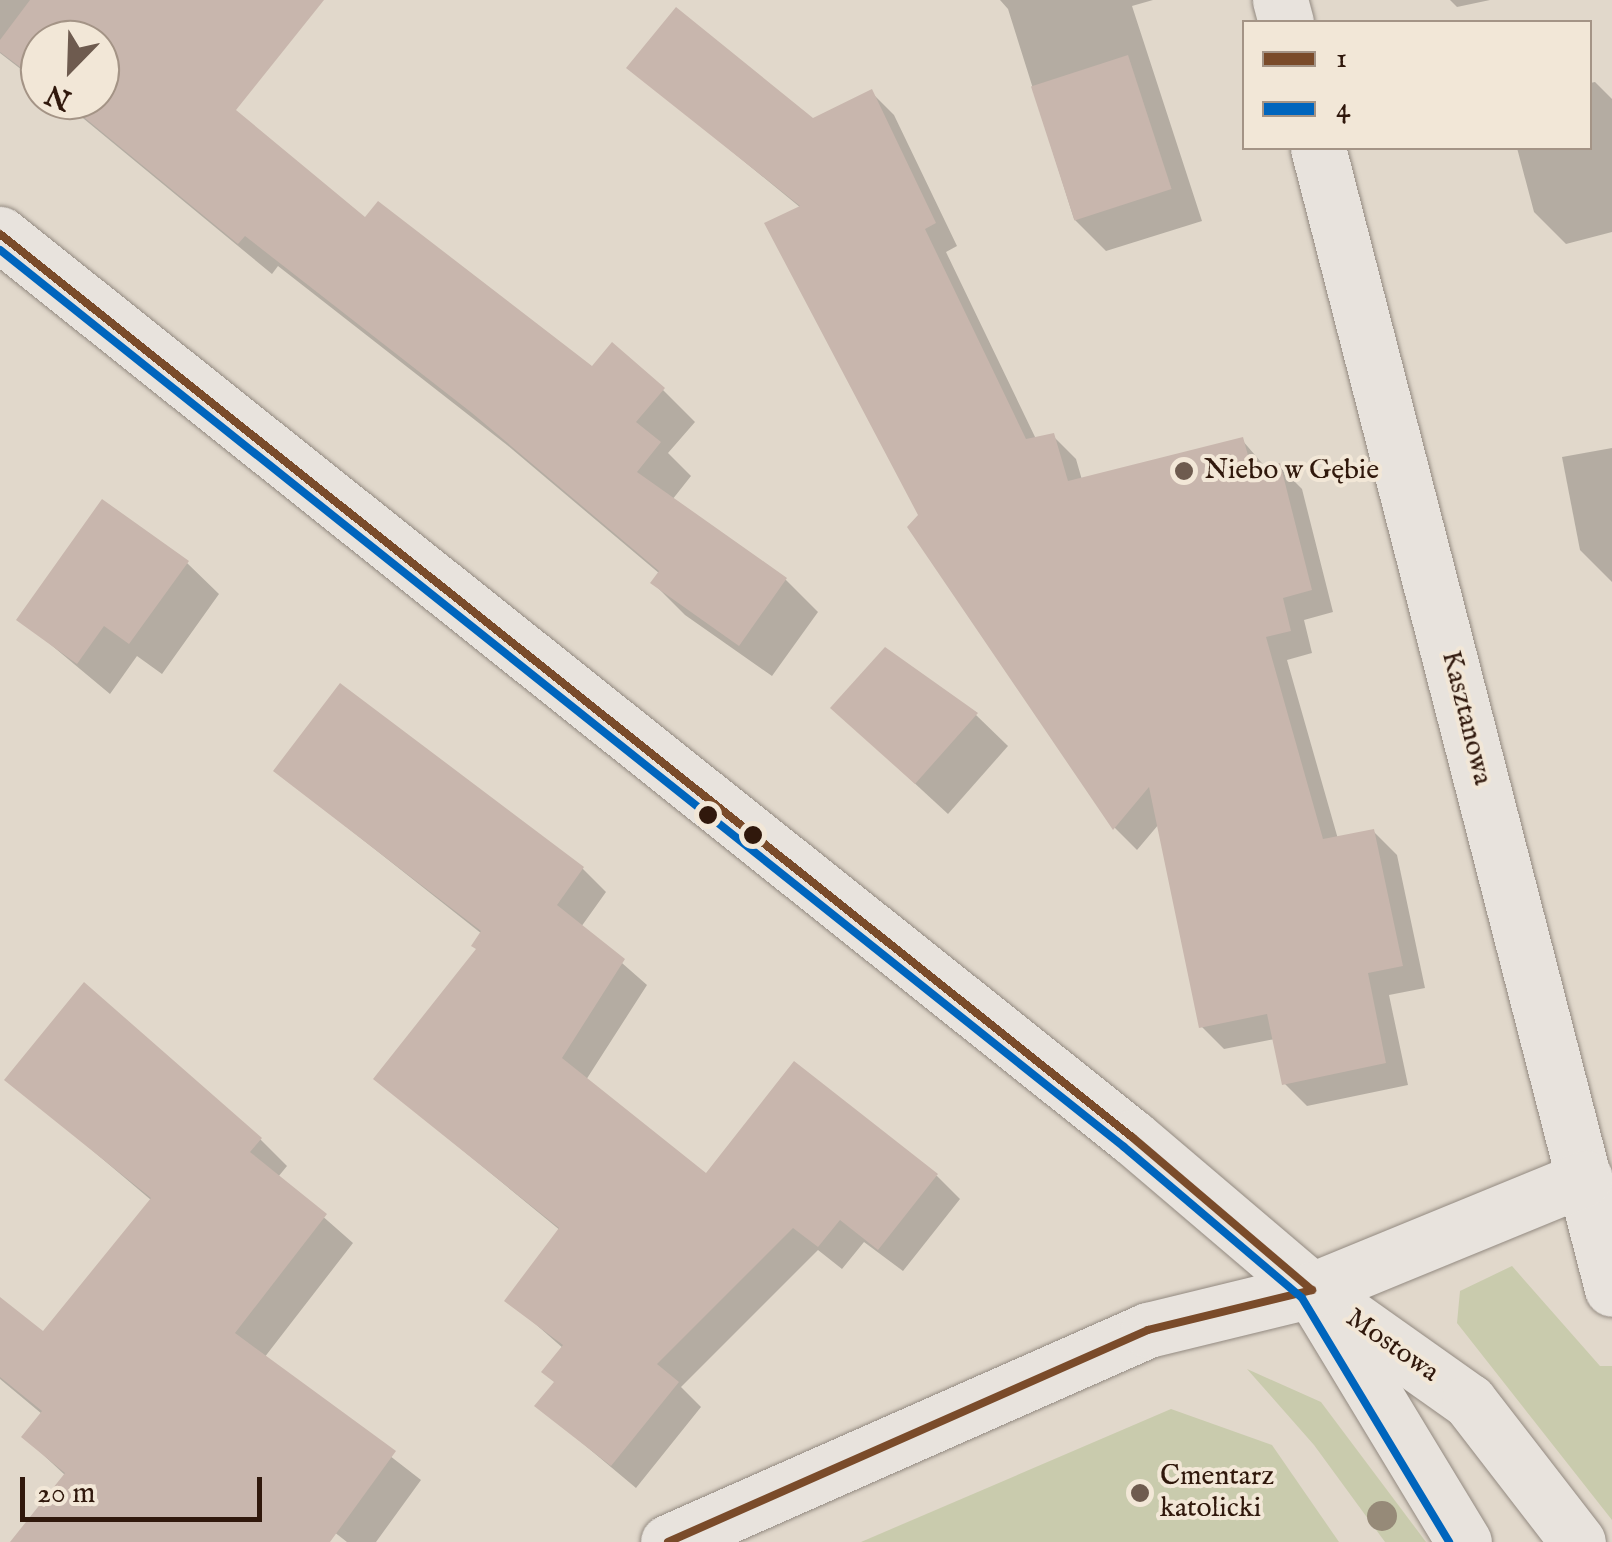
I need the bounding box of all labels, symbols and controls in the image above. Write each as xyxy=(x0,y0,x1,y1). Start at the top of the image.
north arrow xyxy=(20,20,120,120)
legend xyxy=(1242,20,1592,150)
text: 1 xyxy=(1336,40,1347,78)
text: N xyxy=(41,75,77,117)
text: 4 xyxy=(1336,90,1351,128)
place label: Niebo w Gębie xyxy=(1204,454,1379,488)
marker: Niebo w Gębie xyxy=(1173,460,1195,482)
street label: Kasztanowa xyxy=(1433,647,1499,789)
unlabelled marker xyxy=(698,805,718,825)
unlabelled marker xyxy=(743,825,763,845)
street label: Mostowa xyxy=(1339,1302,1445,1390)
scale bar xyxy=(25,1457,268,1519)
place label: Cmentarz katolicki xyxy=(1160,1460,1274,1526)
text: 20 m xyxy=(37,1475,96,1513)
marker: Cmentarz katolicki xyxy=(1129,1482,1151,1504)

